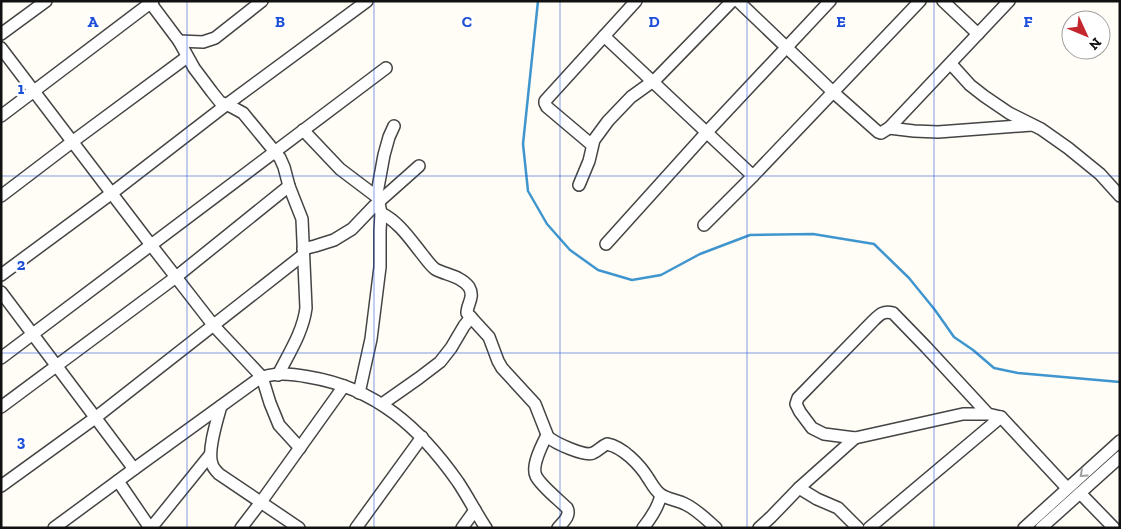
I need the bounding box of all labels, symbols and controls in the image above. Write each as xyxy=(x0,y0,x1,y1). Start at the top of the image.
north arrow xyxy=(1061,10,1111,60)
text: A xyxy=(88,12,99,31)
text: B xyxy=(275,12,285,31)
text: C xyxy=(462,12,472,31)
text: D xyxy=(648,12,660,31)
text: E xyxy=(836,12,846,31)
text: F xyxy=(1023,12,1033,31)
text: N xyxy=(1085,34,1105,54)
text: 1 xyxy=(18,79,25,98)
text: 2 xyxy=(17,255,26,274)
text: 3 xyxy=(17,432,26,451)
one-way arrow xyxy=(1080,468,1089,477)

